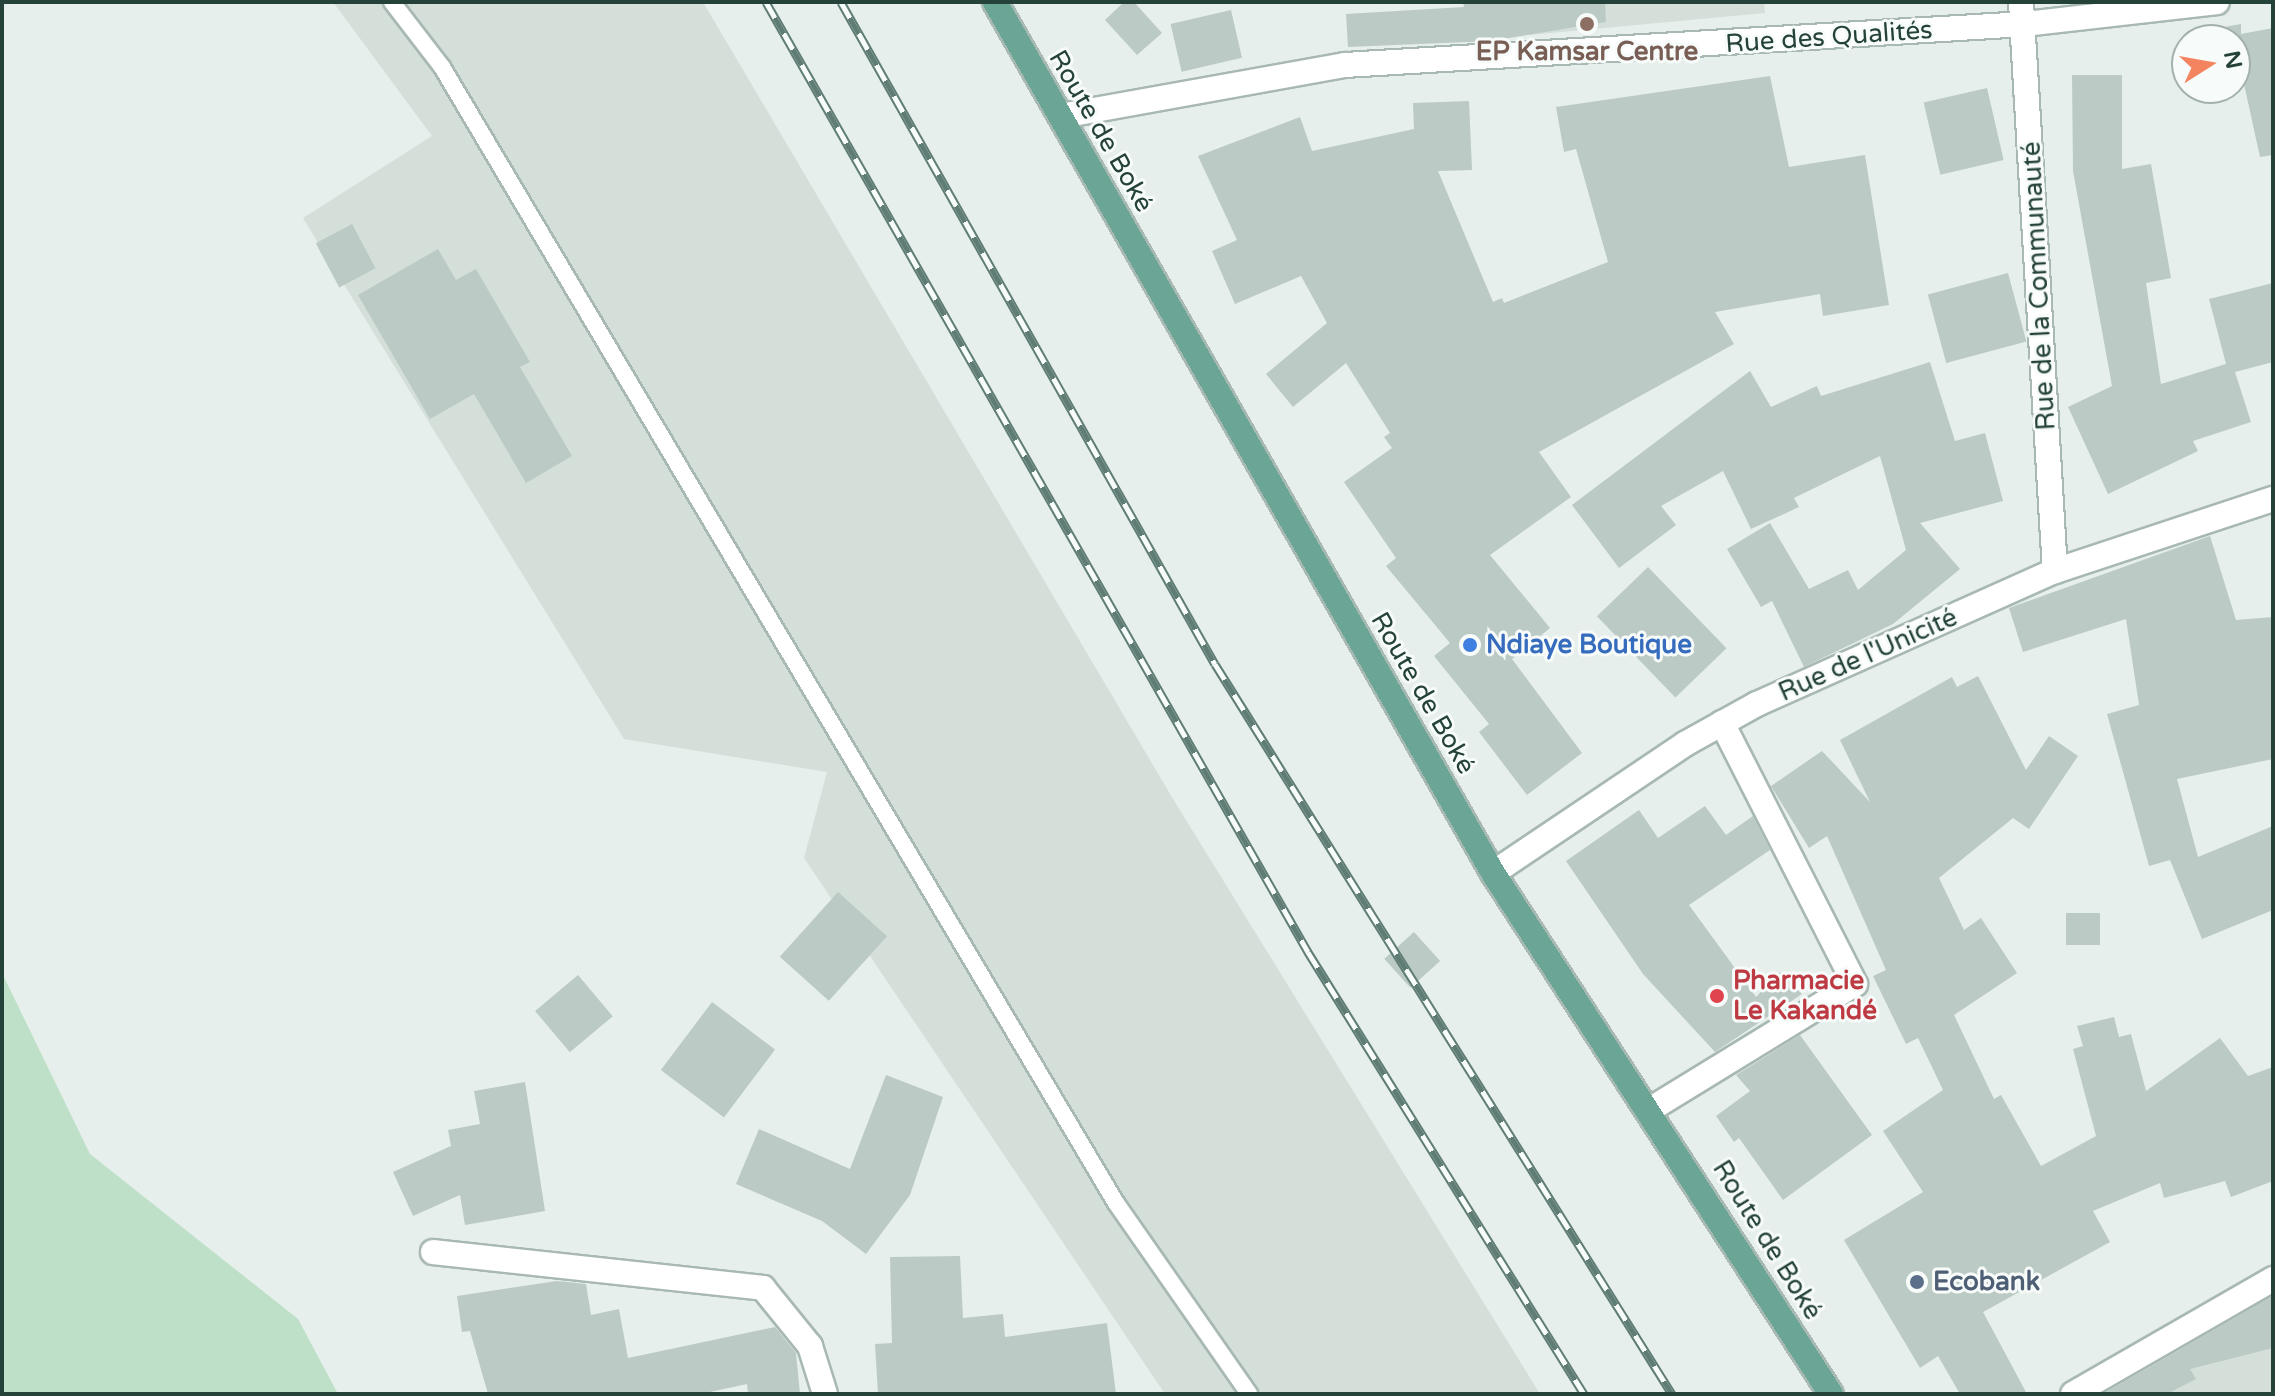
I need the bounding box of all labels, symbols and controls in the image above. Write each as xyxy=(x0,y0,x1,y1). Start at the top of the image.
street label: Rue des Qualités xyxy=(1724,14,1934,60)
marker: EP Kamsar Centre xyxy=(1578,15,1596,33)
north arrow xyxy=(2171,24,2251,104)
place label: EP Kamsar Centre xyxy=(1476,36,1698,68)
street label: Route de Boké xyxy=(1042,45,1160,217)
text: N xyxy=(2218,49,2247,71)
street label: Rue de la Communauté xyxy=(2016,141,2062,431)
street label: Rue de l'Unicité xyxy=(1774,602,1962,708)
street label: Route de Boké xyxy=(1364,607,1482,779)
place label: Ndiaye Boutique xyxy=(1486,629,1692,661)
marker: Ndiaye Boutique xyxy=(1461,636,1479,654)
place label: Pharmacie Le Kakandé xyxy=(1733,965,1877,1026)
marker: Pharmacie Le Kakandé xyxy=(1708,987,1726,1005)
street label: Route de Boké xyxy=(1706,1155,1828,1325)
place label: Ecobank xyxy=(1933,1266,2040,1298)
marker: Ecobank xyxy=(1908,1273,1926,1291)

